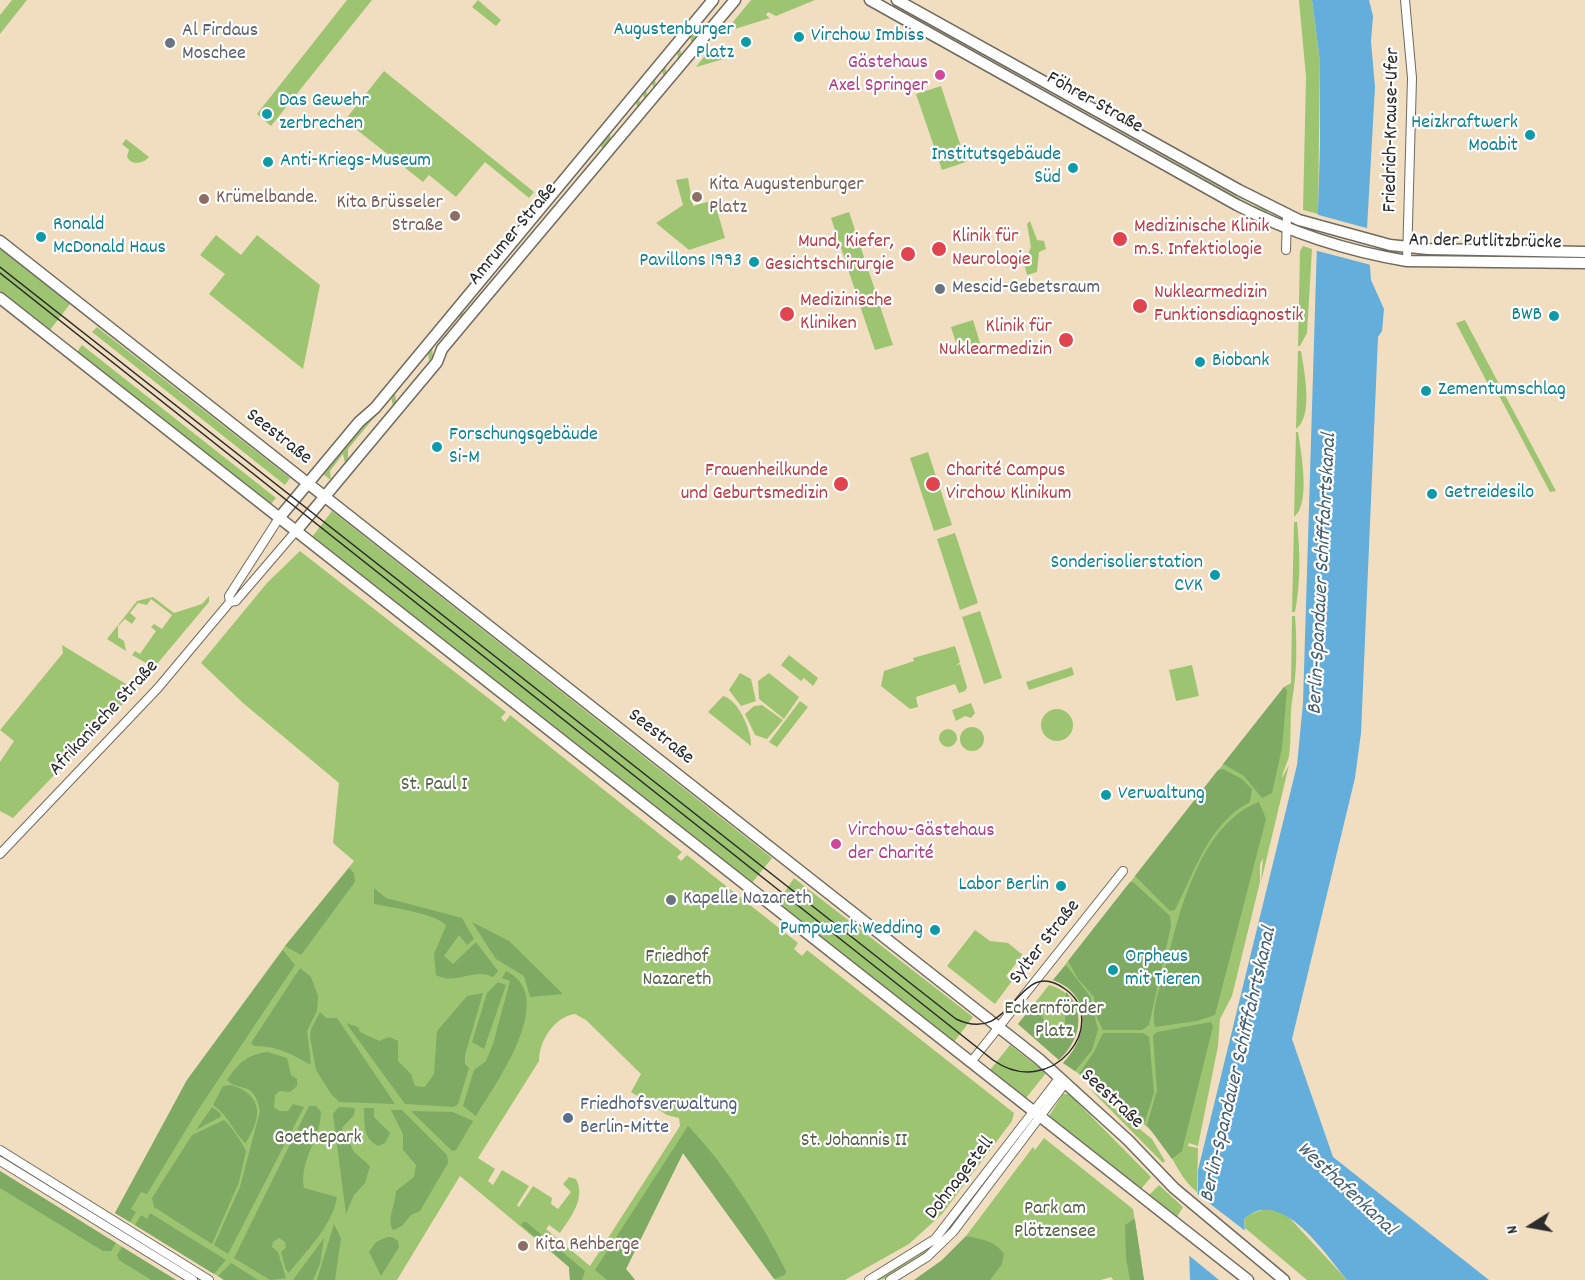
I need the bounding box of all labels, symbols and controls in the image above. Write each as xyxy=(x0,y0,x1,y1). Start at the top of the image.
place label: Augustenburger Platz xyxy=(614,19,734,66)
place label: Al Firdaus Moschee xyxy=(182,20,258,67)
place label: Virchow Imbiss xyxy=(811,25,924,49)
marker: Virchow Imbiss xyxy=(792,30,806,44)
marker: Augustenburger Platz xyxy=(739,35,753,49)
marker: Al Firdaus Moschee xyxy=(163,36,177,50)
street label: Friedrich-Krause-Ufer xyxy=(1380,47,1406,213)
place label: Gästehaus Axel Springer xyxy=(828,52,928,99)
marker: Gästehaus Axel Springer xyxy=(933,68,947,82)
street label: Föhrer Straße xyxy=(1042,68,1146,140)
place label: Das Gewehr zerbrechen xyxy=(279,90,369,137)
marker: Das Gewehr zerbrechen xyxy=(260,107,274,121)
place label: Heizkraftwerk Moabit xyxy=(1411,112,1518,159)
marker: Heizkraftwerk Moabit xyxy=(1523,128,1537,142)
place label: Institutsgebäude Süd xyxy=(931,144,1061,191)
place label: Anti-Kriegs-Museum xyxy=(280,150,431,174)
marker: Anti-Kriegs-Museum xyxy=(261,155,275,169)
marker: Institutsgebäude Süd xyxy=(1066,161,1080,175)
place label: Kita Augustenburger Platz xyxy=(709,174,864,221)
street label: Amrumer Straße xyxy=(464,179,564,291)
place label: Krümelbande. xyxy=(216,187,317,211)
marker: Kita Augustenburger Platz xyxy=(690,190,704,204)
marker: Krümelbande. xyxy=(197,192,211,206)
place label: Kita Brüsseler Straße xyxy=(337,192,443,239)
marker: Kita Brüsseler Straße xyxy=(448,209,462,223)
place label: Ronald McDonald Haus xyxy=(53,214,166,261)
place label: Medizinische Klinik m.S. Infektiologie xyxy=(1134,216,1269,263)
place label: Klinik für Neurologie xyxy=(952,226,1030,273)
marker: Ronald McDonald Haus xyxy=(34,230,48,244)
marker: Medizinische Klinik m.S. Infektiologie xyxy=(1111,230,1129,248)
street label: An der Putlitzbrücke xyxy=(1408,230,1562,256)
place label: Mund, Kiefer, Gesichtschirurgie xyxy=(764,231,894,278)
marker: Klinik für Neurologie xyxy=(930,240,948,258)
marker: Mund, Kiefer, Gesichtschirurgie xyxy=(899,245,917,263)
place label: Pavillons 1993 xyxy=(639,250,742,274)
marker: Pavillons 1993 xyxy=(747,255,761,269)
place label: Mescid-Gebetsraum xyxy=(952,277,1100,301)
marker: Mescid-Gebetsraum xyxy=(933,282,947,296)
place label: Nuklearmedizin Funktionsdiagnostik xyxy=(1154,282,1304,329)
place label: Medizinische Kliniken xyxy=(800,290,892,337)
marker: Nuklearmedizin Funktionsdiagnostik xyxy=(1131,297,1149,315)
place label: BWB xyxy=(1512,304,1542,328)
marker: Medizinische Kliniken xyxy=(778,305,796,323)
marker: BWB xyxy=(1547,309,1561,323)
place label: Klinik für Nuklearmedizin xyxy=(939,316,1052,363)
marker: Klinik für Nuklearmedizin xyxy=(1057,331,1075,349)
place label: Biobank xyxy=(1212,350,1270,374)
marker: Biobank xyxy=(1193,355,1207,369)
place label: Zementumschlag xyxy=(1438,379,1566,403)
marker: Zementumschlag xyxy=(1419,384,1433,398)
street label: Seestraße xyxy=(240,405,316,471)
place label: Forschungsgebäude Si-M xyxy=(449,424,598,471)
water label: Berlin-Spandauer Schifffahrtskanal xyxy=(1304,433,1344,715)
marker: Forschungsgebäude Si-M xyxy=(430,440,444,454)
place label: Frauenheilkunde und Geburtsmedizin xyxy=(681,460,828,507)
place label: Charité Campus Virchow Klinikum xyxy=(946,460,1071,507)
marker: Frauenheilkunde und Geburtsmedizin xyxy=(832,475,850,493)
marker: Charité Campus Virchow Klinikum xyxy=(924,475,942,493)
place label: Getreidesilo xyxy=(1444,482,1534,506)
marker: Getreidesilo xyxy=(1425,487,1439,501)
place label: Sonderisolierstation CVK xyxy=(1050,552,1203,599)
marker: Sonderisolierstation CVK xyxy=(1208,568,1222,582)
street label: Afrikanische Straße xyxy=(45,656,165,782)
street label: Seestraße xyxy=(622,705,698,771)
park label: St. Paul I xyxy=(401,774,467,798)
place label: Verwaltung xyxy=(1118,783,1205,807)
marker: Verwaltung xyxy=(1099,788,1113,802)
place label: Virchow-Gästehaus der Charité xyxy=(848,820,995,867)
marker: Virchow-Gästehaus der Charité xyxy=(829,837,843,851)
place label: Labor Berlin xyxy=(959,874,1049,898)
marker: Labor Berlin xyxy=(1054,879,1068,893)
place label: Kapelle Nazareth xyxy=(683,888,812,912)
marker: Kapelle Nazareth xyxy=(664,893,678,907)
street label: Sylter Straße xyxy=(1005,896,1087,990)
place label: Pumpwerk Wedding xyxy=(780,918,923,942)
marker: Pumpwerk Wedding xyxy=(928,923,942,937)
water label: Berlin-Spandauer Schifffahrtskanal xyxy=(1196,925,1284,1205)
park label: Friedhof Nazareth xyxy=(643,946,711,993)
place label: Orpheus mit Tieren xyxy=(1125,946,1200,993)
marker: Orpheus mit Tieren xyxy=(1106,963,1120,977)
park label: Eckernförder Platz xyxy=(1004,998,1104,1045)
street label: Seestraße xyxy=(1075,1065,1147,1135)
place label: Friedhofsverwaltung Berlin-Mitte xyxy=(580,1094,737,1141)
marker: Friedhofsverwaltung Berlin-Mitte xyxy=(561,1111,575,1125)
park label: Goethepark xyxy=(274,1127,362,1151)
park label: St. Johannis II xyxy=(801,1130,907,1154)
street label: Dohnagestell xyxy=(921,1133,1001,1225)
water label: Westhafenkanal xyxy=(1290,1138,1400,1242)
north arrow xyxy=(1501,1196,1561,1256)
park label: Park am Plötzensee xyxy=(1014,1198,1096,1245)
text: N xyxy=(1501,1223,1525,1236)
place label: Kita Rehberge xyxy=(535,1234,639,1258)
marker: Kita Rehberge xyxy=(516,1239,530,1253)

